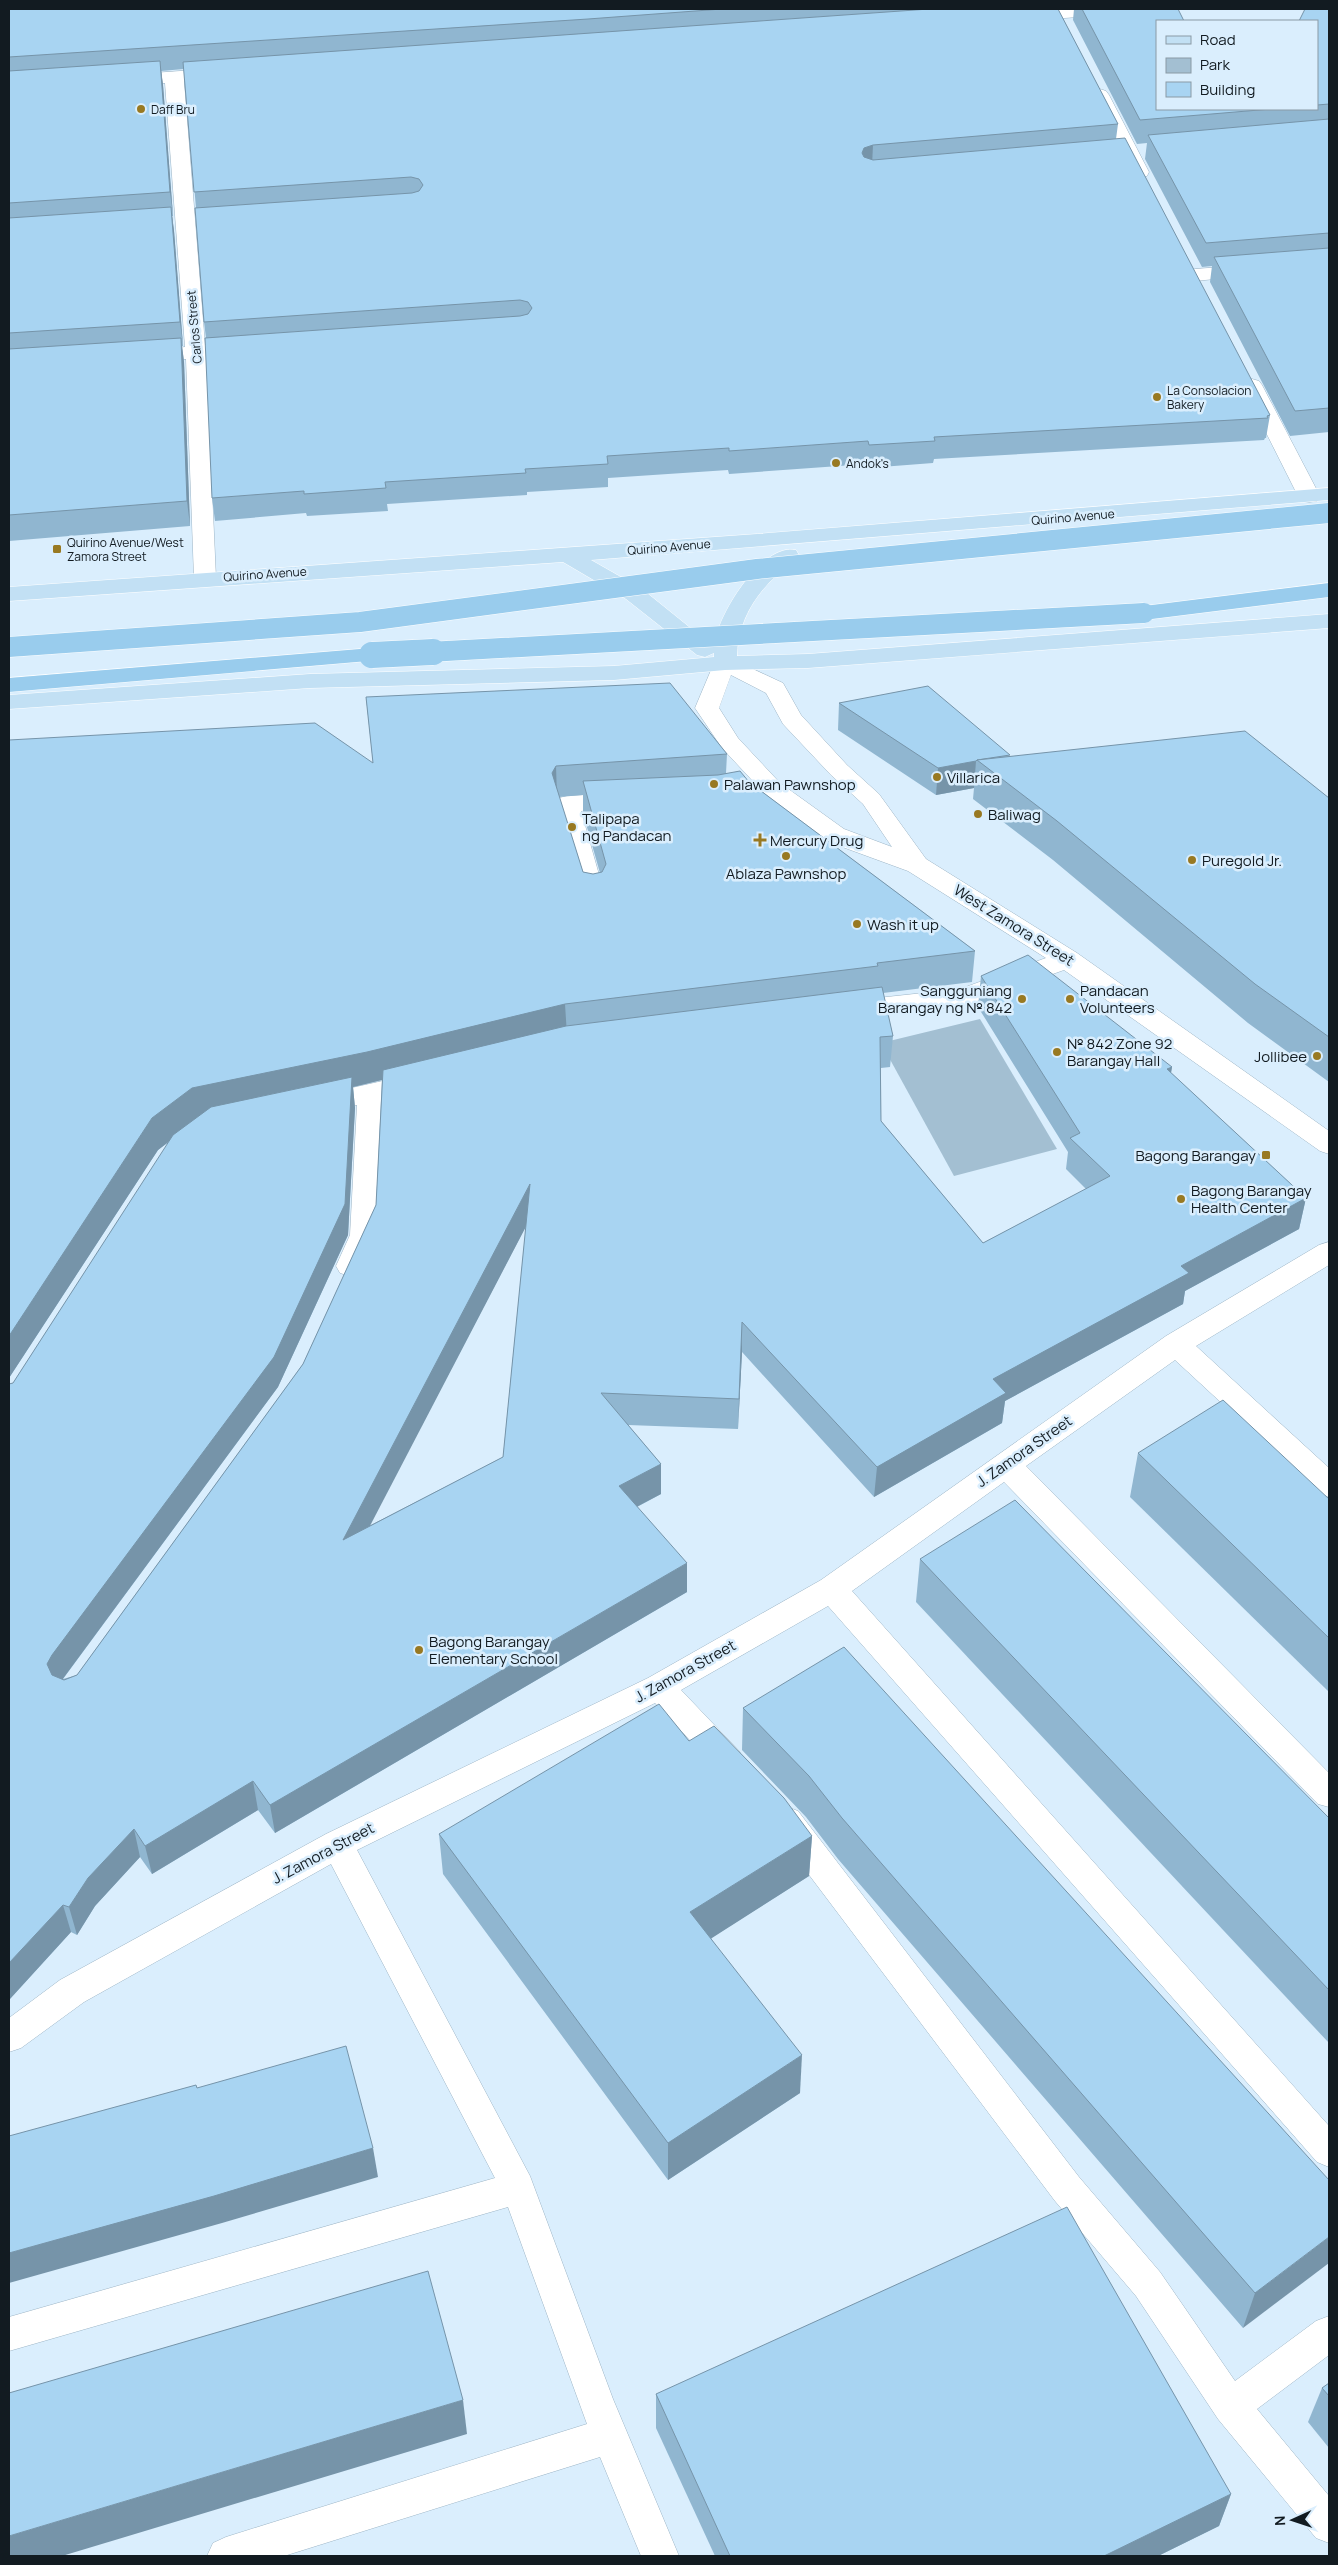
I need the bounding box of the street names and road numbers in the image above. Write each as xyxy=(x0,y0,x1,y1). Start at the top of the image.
street label: Carlos Street xyxy=(182,290,206,364)
street label: Quirino Avenue xyxy=(1031,505,1115,529)
street label: Quirino Avenue xyxy=(627,535,711,559)
street label: Quirino Avenue xyxy=(223,563,307,585)
street label: West Zamora Street xyxy=(950,879,1078,971)
street label: J. Zamora Street xyxy=(972,1410,1076,1492)
street label: J. Zamora Street xyxy=(631,1635,739,1707)
street label: J. Zamora Street xyxy=(268,1817,378,1889)

